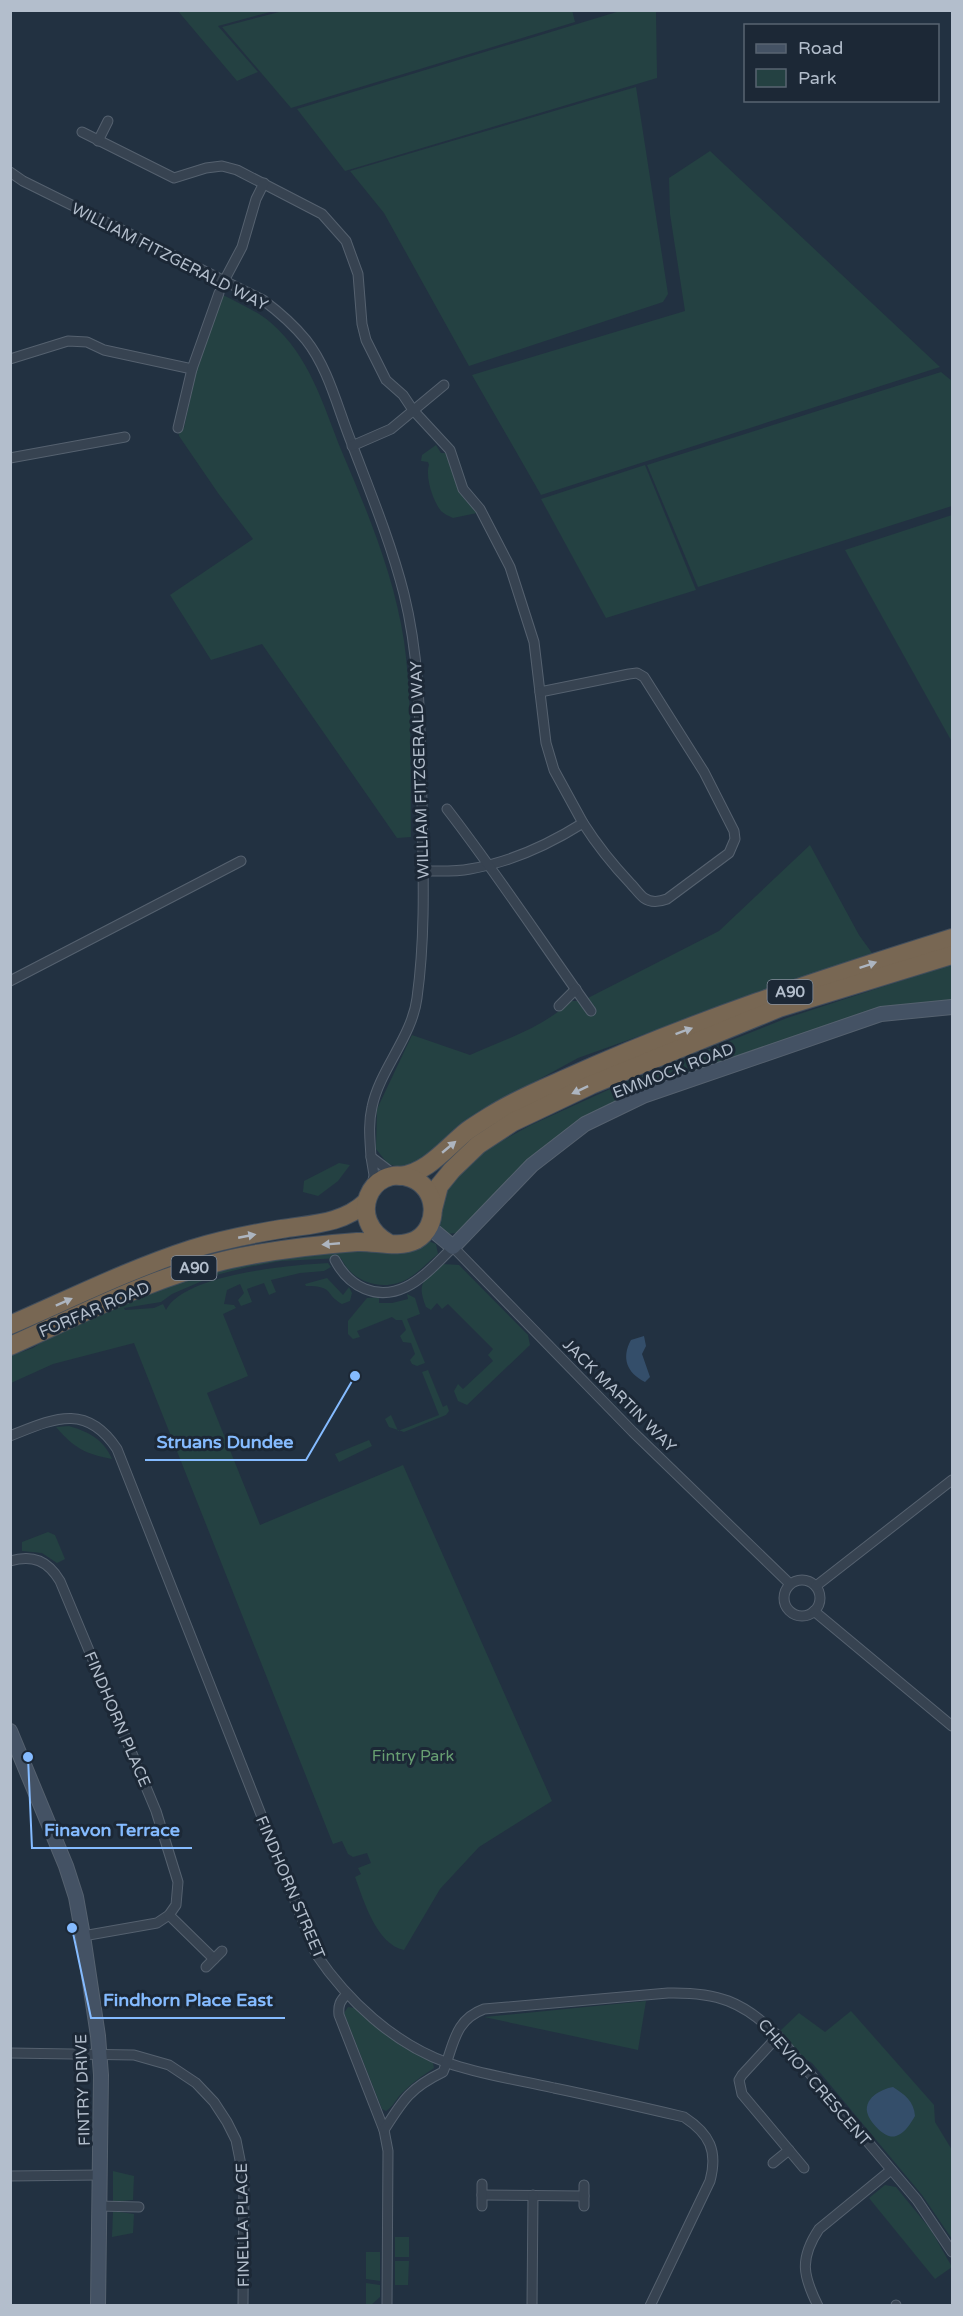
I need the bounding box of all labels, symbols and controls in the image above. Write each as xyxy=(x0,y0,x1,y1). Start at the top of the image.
legend xyxy=(744,24,939,102)
text: Road xyxy=(798,37,843,59)
text: Park xyxy=(798,67,837,89)
street label: WILLIAM FITZGERALD WAY xyxy=(68,199,271,315)
street label: WILLIAM FITZGERALD WAY xyxy=(406,661,434,879)
one-way arrow xyxy=(859,959,877,969)
road number: A90 xyxy=(768,980,812,1004)
one-way arrow xyxy=(675,1025,693,1035)
street label: EMMOCK ROAD xyxy=(610,1039,737,1103)
one-way arrow xyxy=(572,1086,589,1095)
one-way arrow xyxy=(441,1140,457,1153)
one-way arrow xyxy=(238,1230,256,1240)
one-way arrow xyxy=(322,1239,341,1249)
road number: A90 xyxy=(172,1256,216,1280)
street label: FORFAR ROAD xyxy=(36,1278,153,1342)
one-way arrow xyxy=(55,1297,73,1306)
street label: JACK MARTIN WAY xyxy=(558,1335,680,1457)
callout: Struans Dundee xyxy=(145,1424,306,1460)
text: Struans Dundee xyxy=(157,1431,293,1453)
street label: FINDHORN PLACE xyxy=(79,1649,155,1790)
park label: Fintry Park xyxy=(372,1746,454,1766)
callout: Finavon Terrace xyxy=(32,1812,192,1848)
street label: FINDHORN STREET xyxy=(251,1813,329,1962)
text: Finavon Terrace xyxy=(44,1819,180,1841)
callout: Findhorn Place East xyxy=(91,1982,285,2018)
text: Findhorn Place East xyxy=(103,1989,273,2011)
street label: CHEVIOT CRESCENT xyxy=(754,2015,875,2151)
street label: FINTRY DRIVE xyxy=(71,2034,95,2146)
street label: FINELLA PLACE xyxy=(232,2163,254,2287)

